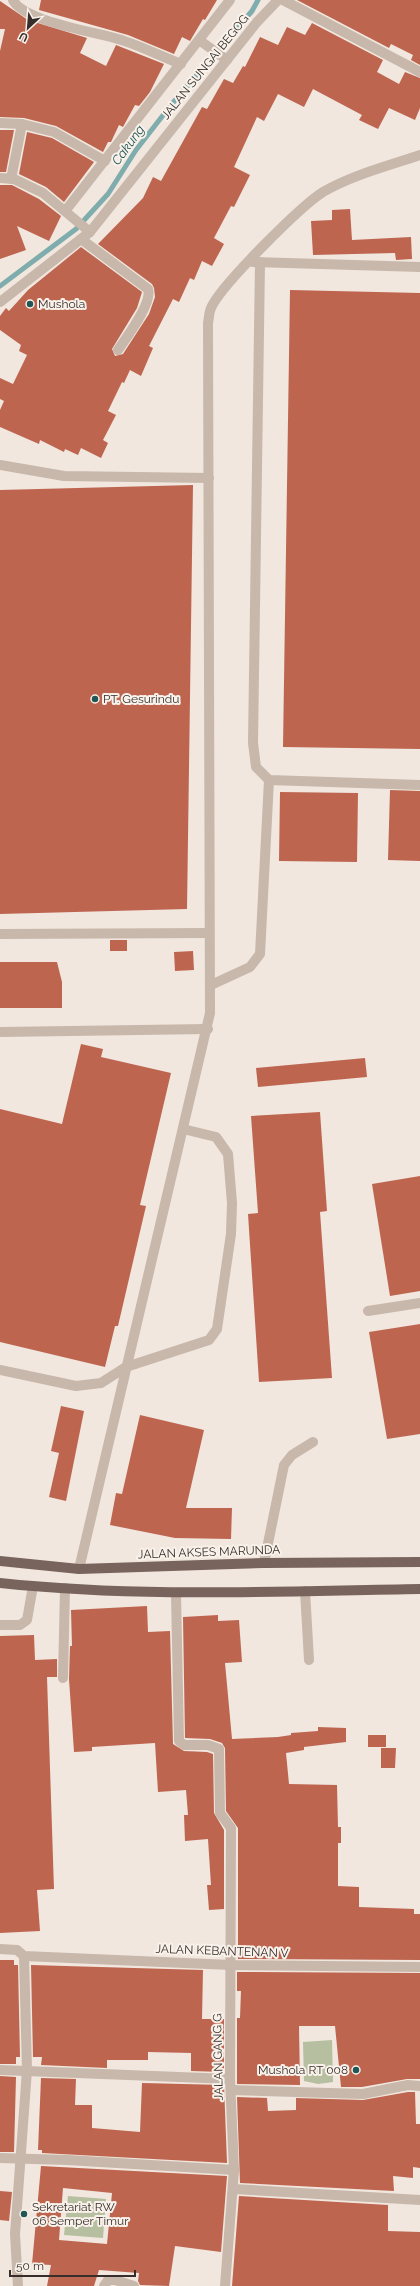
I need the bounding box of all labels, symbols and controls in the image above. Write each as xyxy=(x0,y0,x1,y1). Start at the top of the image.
north arrow xyxy=(8,8,48,48)
street label: JALAN SUNGAI BEGOG xyxy=(158,12,252,122)
text: U xyxy=(17,29,30,44)
water label: Cakung xyxy=(109,122,148,168)
place label: Mushola xyxy=(38,297,85,311)
marker: Mushola xyxy=(25,299,35,309)
place label: PT. Gesurindu xyxy=(103,692,179,706)
marker: PT. Gesurindu xyxy=(90,694,100,704)
street label: JALAN AKSES MARUNDA xyxy=(137,1543,281,1561)
street label: JALAN KEBANTENAN V xyxy=(155,1942,289,1960)
street label: JALAN GANG G xyxy=(210,2013,226,2101)
place label: Mushola RT 008 xyxy=(258,2063,348,2077)
marker: Mushola RT 008 xyxy=(351,2065,361,2075)
place label: Sekretariat RW 06 Semper Timur xyxy=(32,2200,129,2228)
marker: Sekretariat RW 06 Semper Timur xyxy=(19,2209,29,2219)
scale bar xyxy=(10,2252,135,2278)
text: 50 m xyxy=(16,2259,44,2273)

